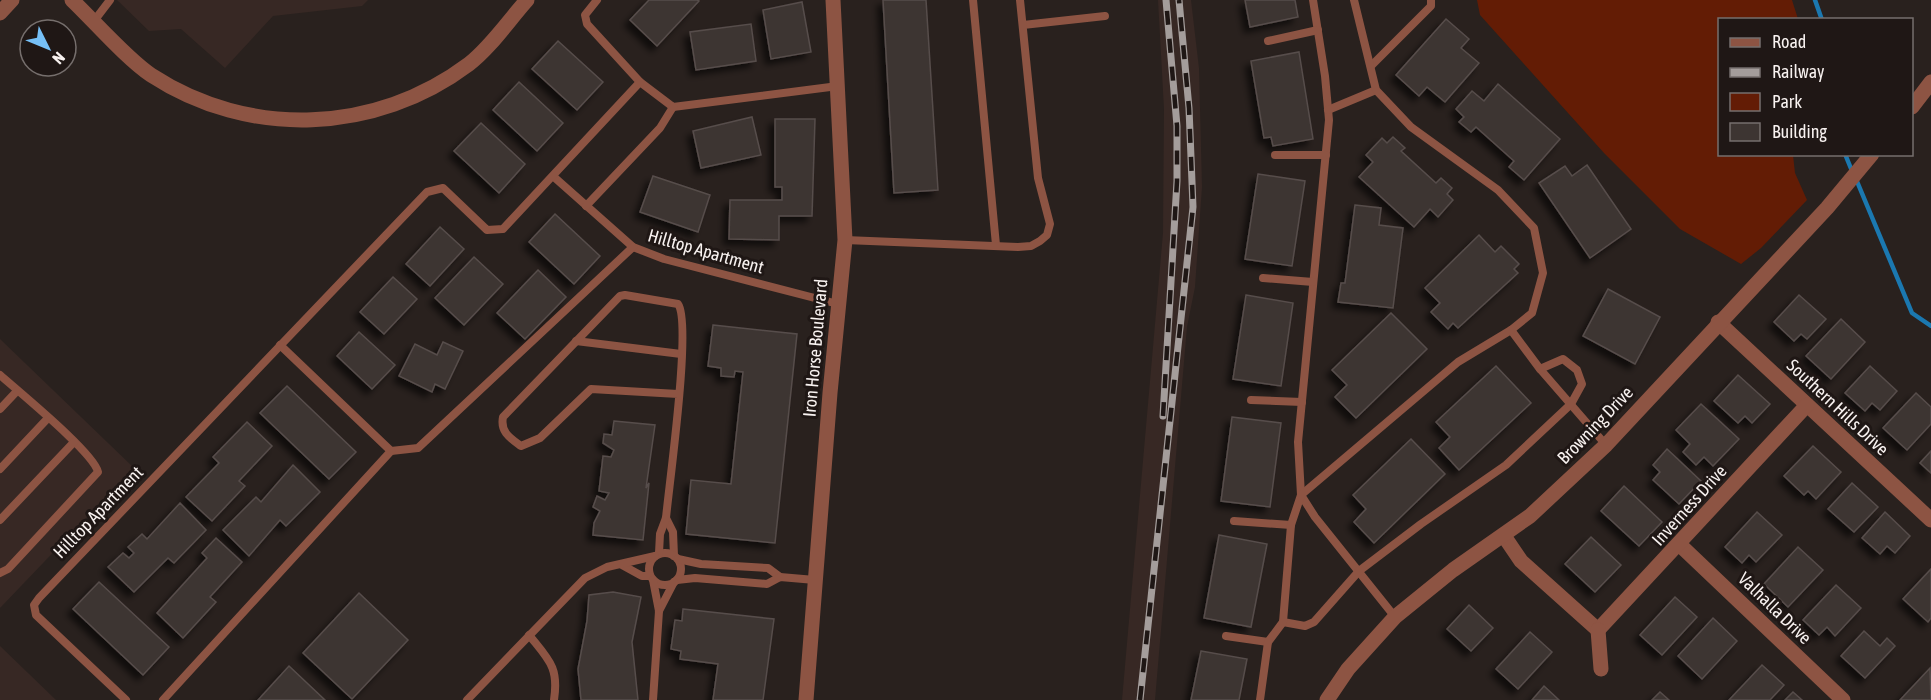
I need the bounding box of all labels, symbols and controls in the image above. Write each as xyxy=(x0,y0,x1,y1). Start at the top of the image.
north arrow xyxy=(18,18,78,78)
legend xyxy=(1718,18,1913,156)
text: Road xyxy=(1772,31,1806,52)
text: N xyxy=(49,49,69,68)
text: Railway xyxy=(1772,61,1824,82)
text: Park xyxy=(1772,91,1802,112)
text: Building xyxy=(1772,121,1827,142)
street label: Hilltop Apartment xyxy=(646,224,766,278)
street label: Iron Horse Boulevard xyxy=(799,278,831,418)
street label: Southern Hills Drive xyxy=(1783,355,1893,459)
street label: Browning Drive xyxy=(1553,382,1637,468)
street label: Inverness Drive xyxy=(1647,460,1731,550)
street label: Hilltop Apartment xyxy=(49,462,147,562)
street label: Valhalla Drive xyxy=(1734,568,1816,648)

